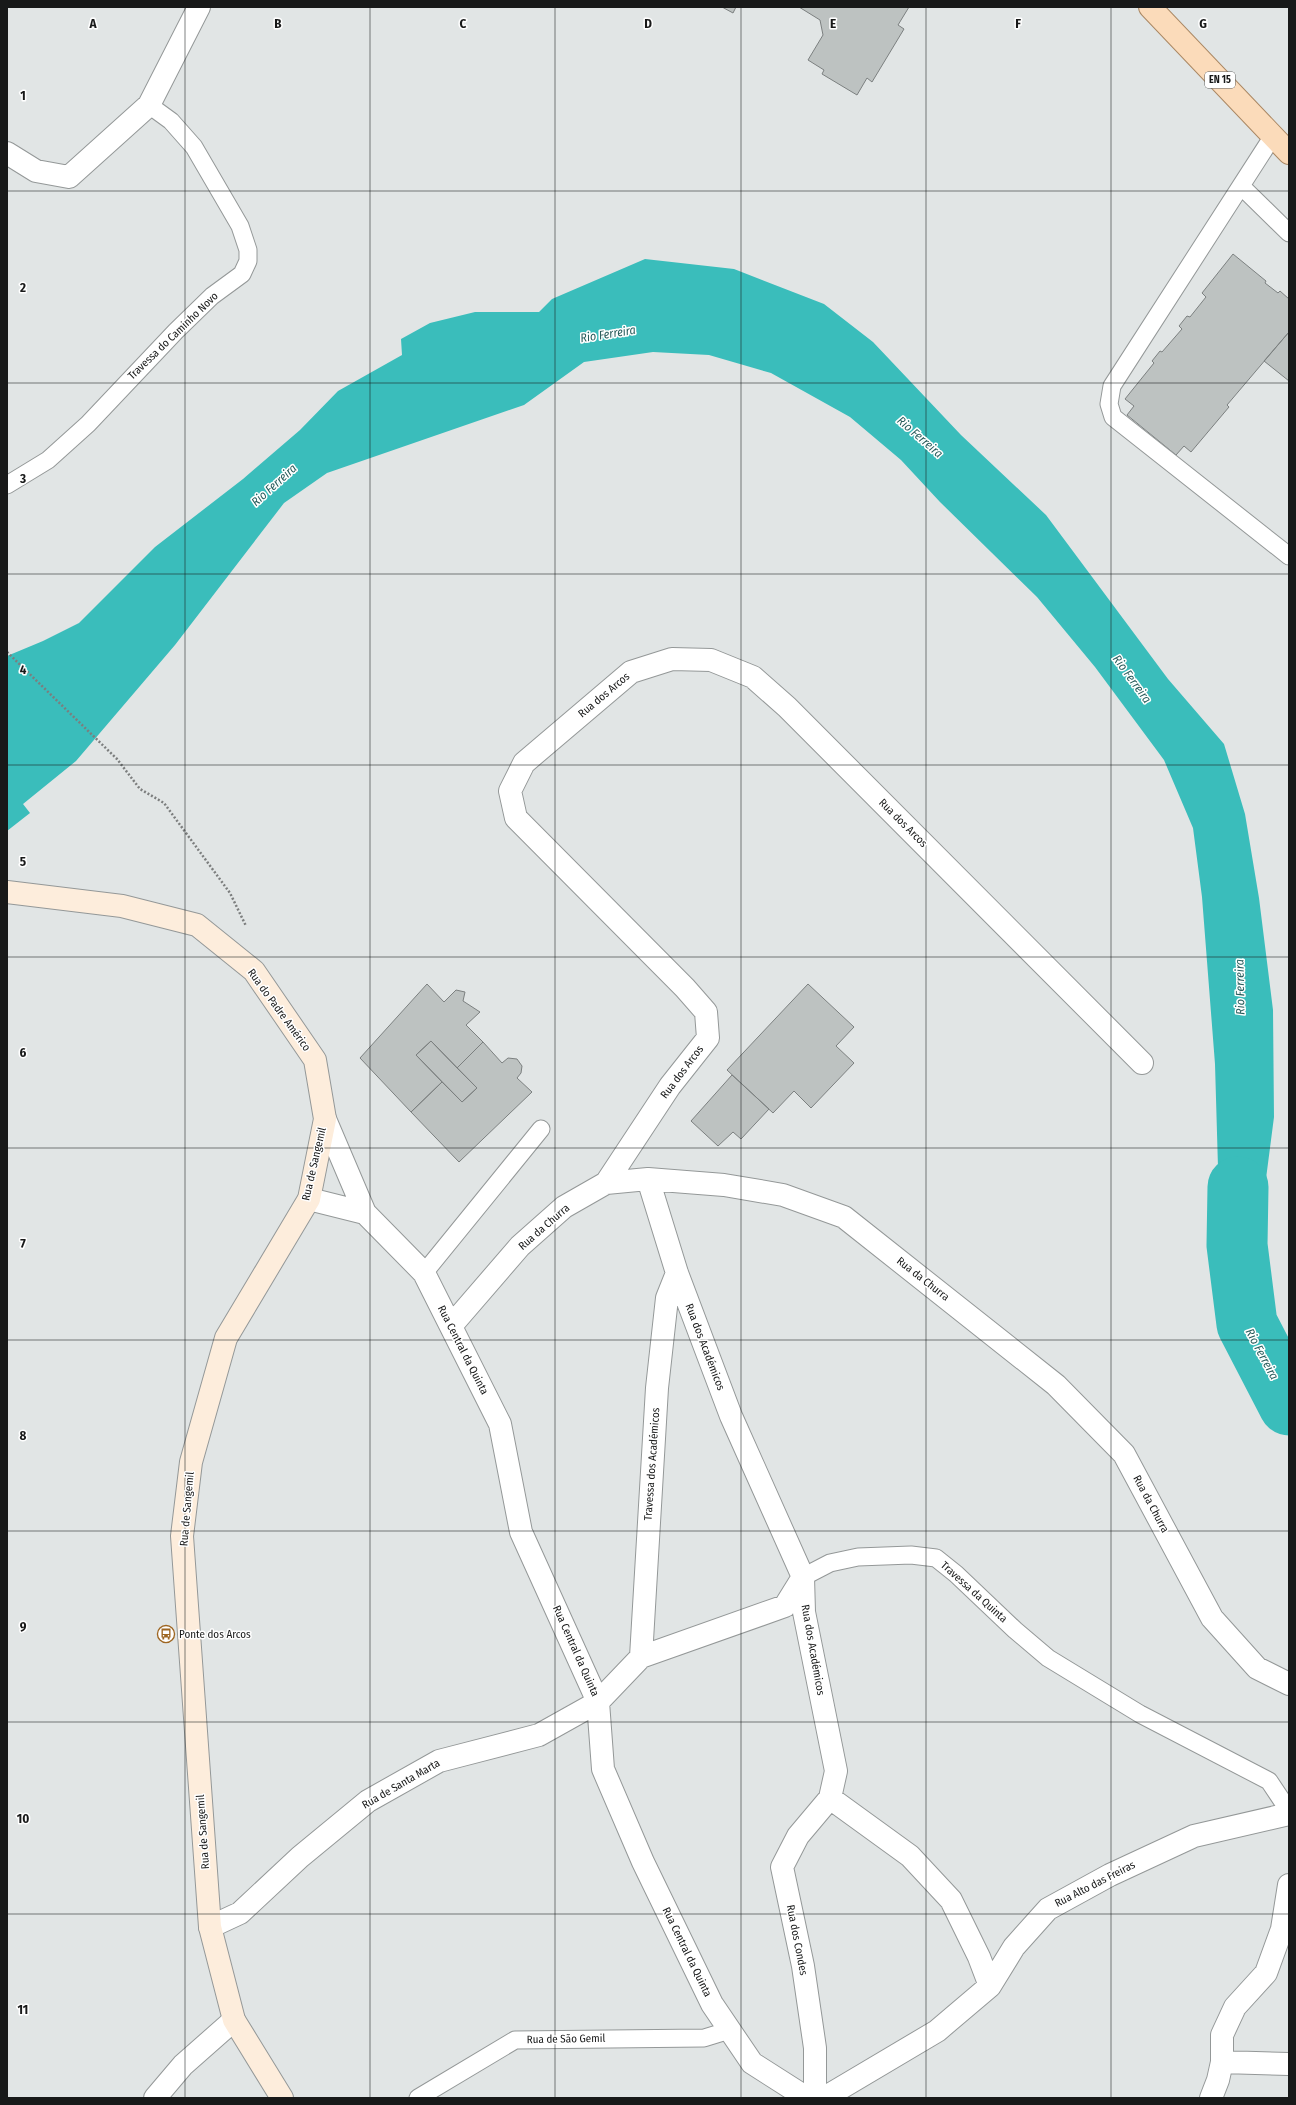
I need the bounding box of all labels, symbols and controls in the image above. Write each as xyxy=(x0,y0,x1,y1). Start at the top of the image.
text: A xyxy=(88,16,97,31)
text: B xyxy=(274,16,282,31)
text: C xyxy=(460,16,467,31)
text: D xyxy=(644,16,652,31)
text: E xyxy=(830,16,836,31)
text: F xyxy=(1015,16,1021,31)
text: G xyxy=(1199,16,1207,31)
road number: EN 15 xyxy=(1205,72,1235,88)
text: 1 xyxy=(20,88,26,103)
text: 2 xyxy=(19,280,26,295)
street label: Travessa do Caminho Novo xyxy=(125,289,221,382)
water label: Rio Ferreira xyxy=(579,323,637,345)
water label: Rio Ferreira xyxy=(894,413,946,461)
water label: Rio Ferreira xyxy=(249,461,299,509)
text: 3 xyxy=(19,471,26,486)
water label: Rio Ferreira xyxy=(1110,652,1154,706)
text: 4 xyxy=(20,662,27,677)
street label: Rua dos Arcos xyxy=(576,670,633,720)
street label: Rua dos Arcos xyxy=(876,796,930,850)
text: 5 xyxy=(20,854,26,869)
water label: Rio Ferreira xyxy=(1233,959,1247,1015)
street label: Rua do Padre Américo xyxy=(245,966,313,1054)
street label: Rua dos Arcos xyxy=(658,1043,706,1101)
text: 6 xyxy=(20,1045,27,1060)
street label: Rua de Sangemil xyxy=(299,1126,329,1202)
street label: Rua da Churra xyxy=(516,1201,572,1253)
text: 7 xyxy=(20,1236,26,1251)
street label: Rua da Churra xyxy=(894,1254,952,1304)
street label: Rua dos Académicos xyxy=(682,1302,728,1393)
street label: Rua Central da Quinta xyxy=(435,1303,491,1397)
water label: Rio Ferreira xyxy=(1243,1326,1281,1382)
street label: Travessa dos Académicos xyxy=(642,1407,662,1521)
text: 8 xyxy=(20,1428,27,1443)
street label: Rua de Sangemil xyxy=(177,1471,197,1547)
street label: Rua da Churra xyxy=(1130,1473,1172,1535)
street label: Travessa da Quinta xyxy=(938,1559,1010,1625)
street label: Rua Central da Quinta xyxy=(550,1603,602,1699)
street label: Rua dos Académicos xyxy=(799,1604,827,1697)
text: 9 xyxy=(20,1619,27,1634)
bus stop icon: Ponte dos Arcos xyxy=(156,1624,176,1644)
place label: Ponte dos Arcos xyxy=(179,1628,251,1641)
street label: Rua de Santa Marta xyxy=(360,1756,442,1812)
street label: Rua de Sangemil xyxy=(194,1794,212,1870)
text: 10 xyxy=(17,1811,29,1826)
street label: Rua Alto das Freiras xyxy=(1053,1858,1138,1910)
street label: Rua dos Condes xyxy=(784,1904,810,1977)
street label: Rua Central da Quinta xyxy=(660,1905,714,1999)
text: 11 xyxy=(18,2002,28,2017)
street label: Rua de São Gemil xyxy=(527,2032,606,2046)

